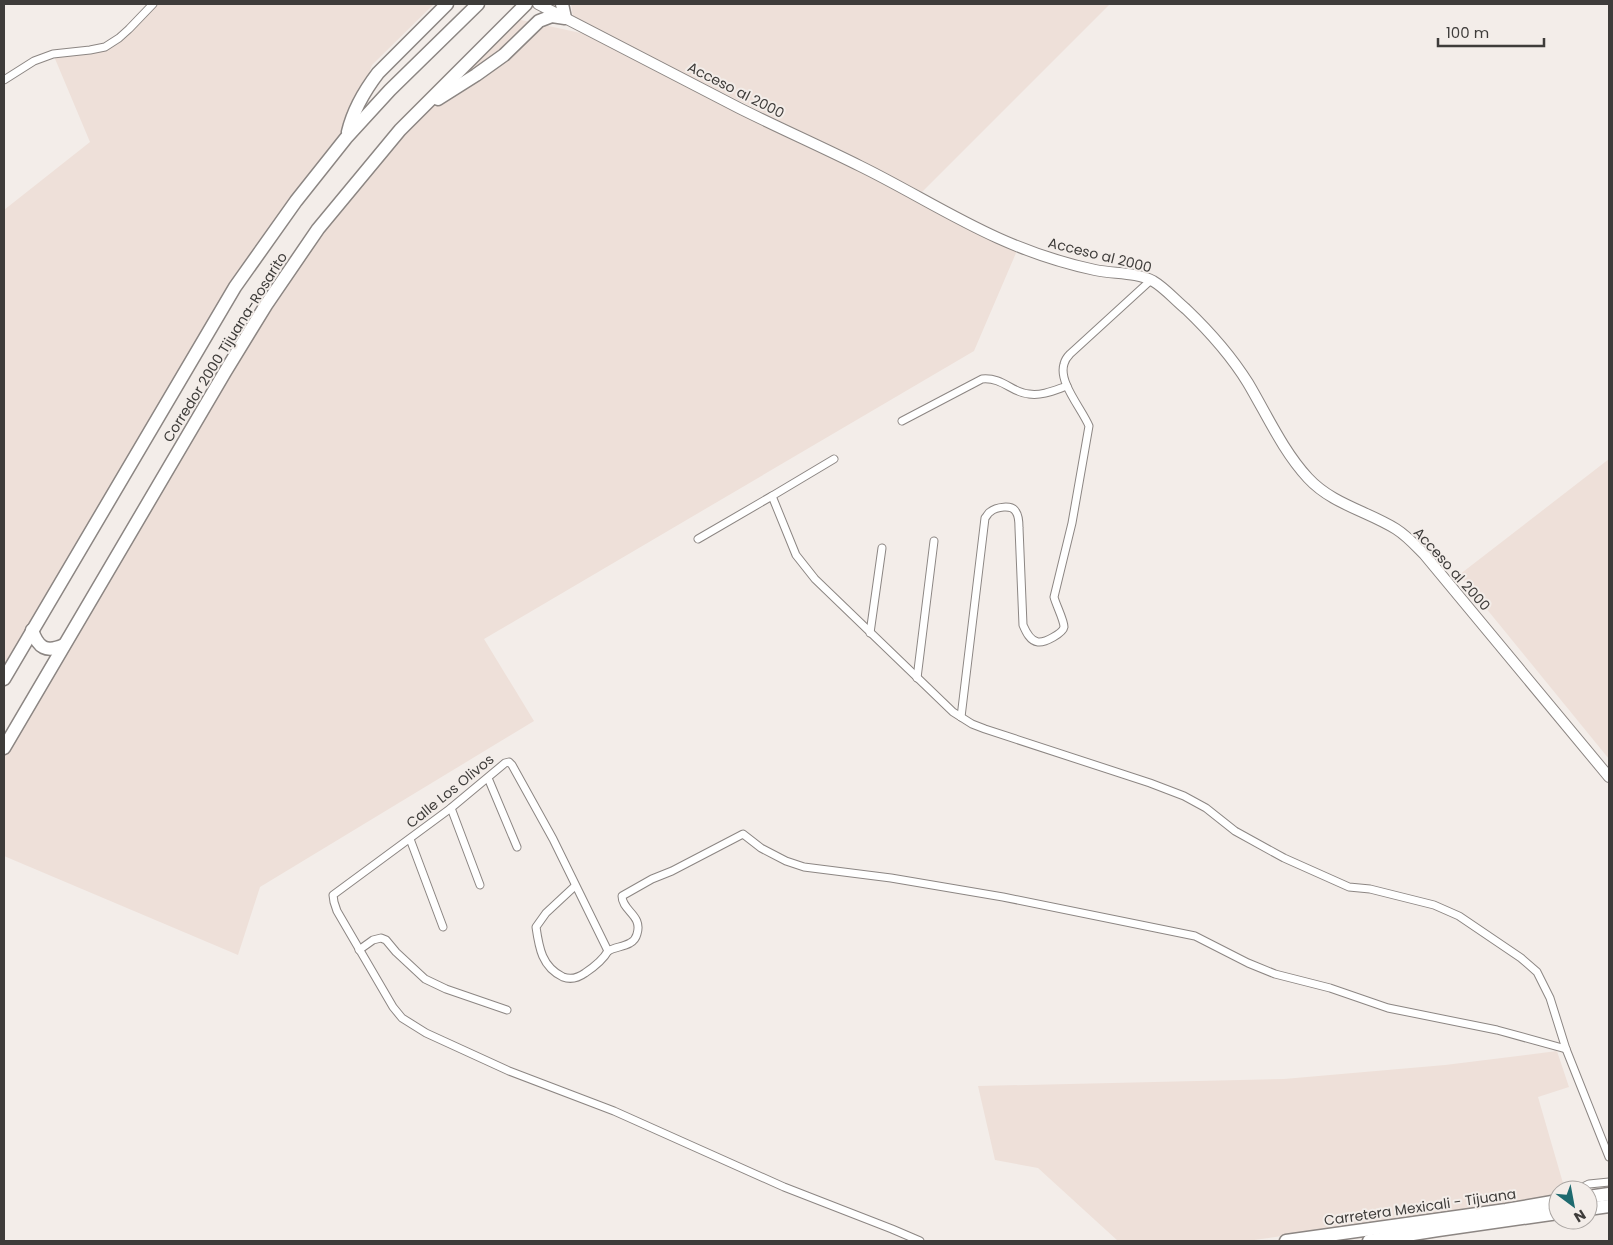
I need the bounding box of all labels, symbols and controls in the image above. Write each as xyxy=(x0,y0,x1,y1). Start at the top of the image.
scale bar xyxy=(1438,15,1544,47)
text: 100 m xyxy=(1446,22,1489,43)
street label: Acceso al 2000 xyxy=(684,57,788,123)
street label: Acceso al 2000 xyxy=(1046,232,1154,278)
street label: Corredor 2000 Tijuana-Rosarito xyxy=(158,248,292,446)
street label: Acceso al 2000 xyxy=(1409,523,1495,615)
street label: Calle Los Olivos xyxy=(402,749,498,833)
north arrow xyxy=(1548,1180,1598,1230)
street label: Carretera Mexicali - Tijuana xyxy=(1323,1184,1517,1230)
text: N xyxy=(1570,1205,1590,1227)

